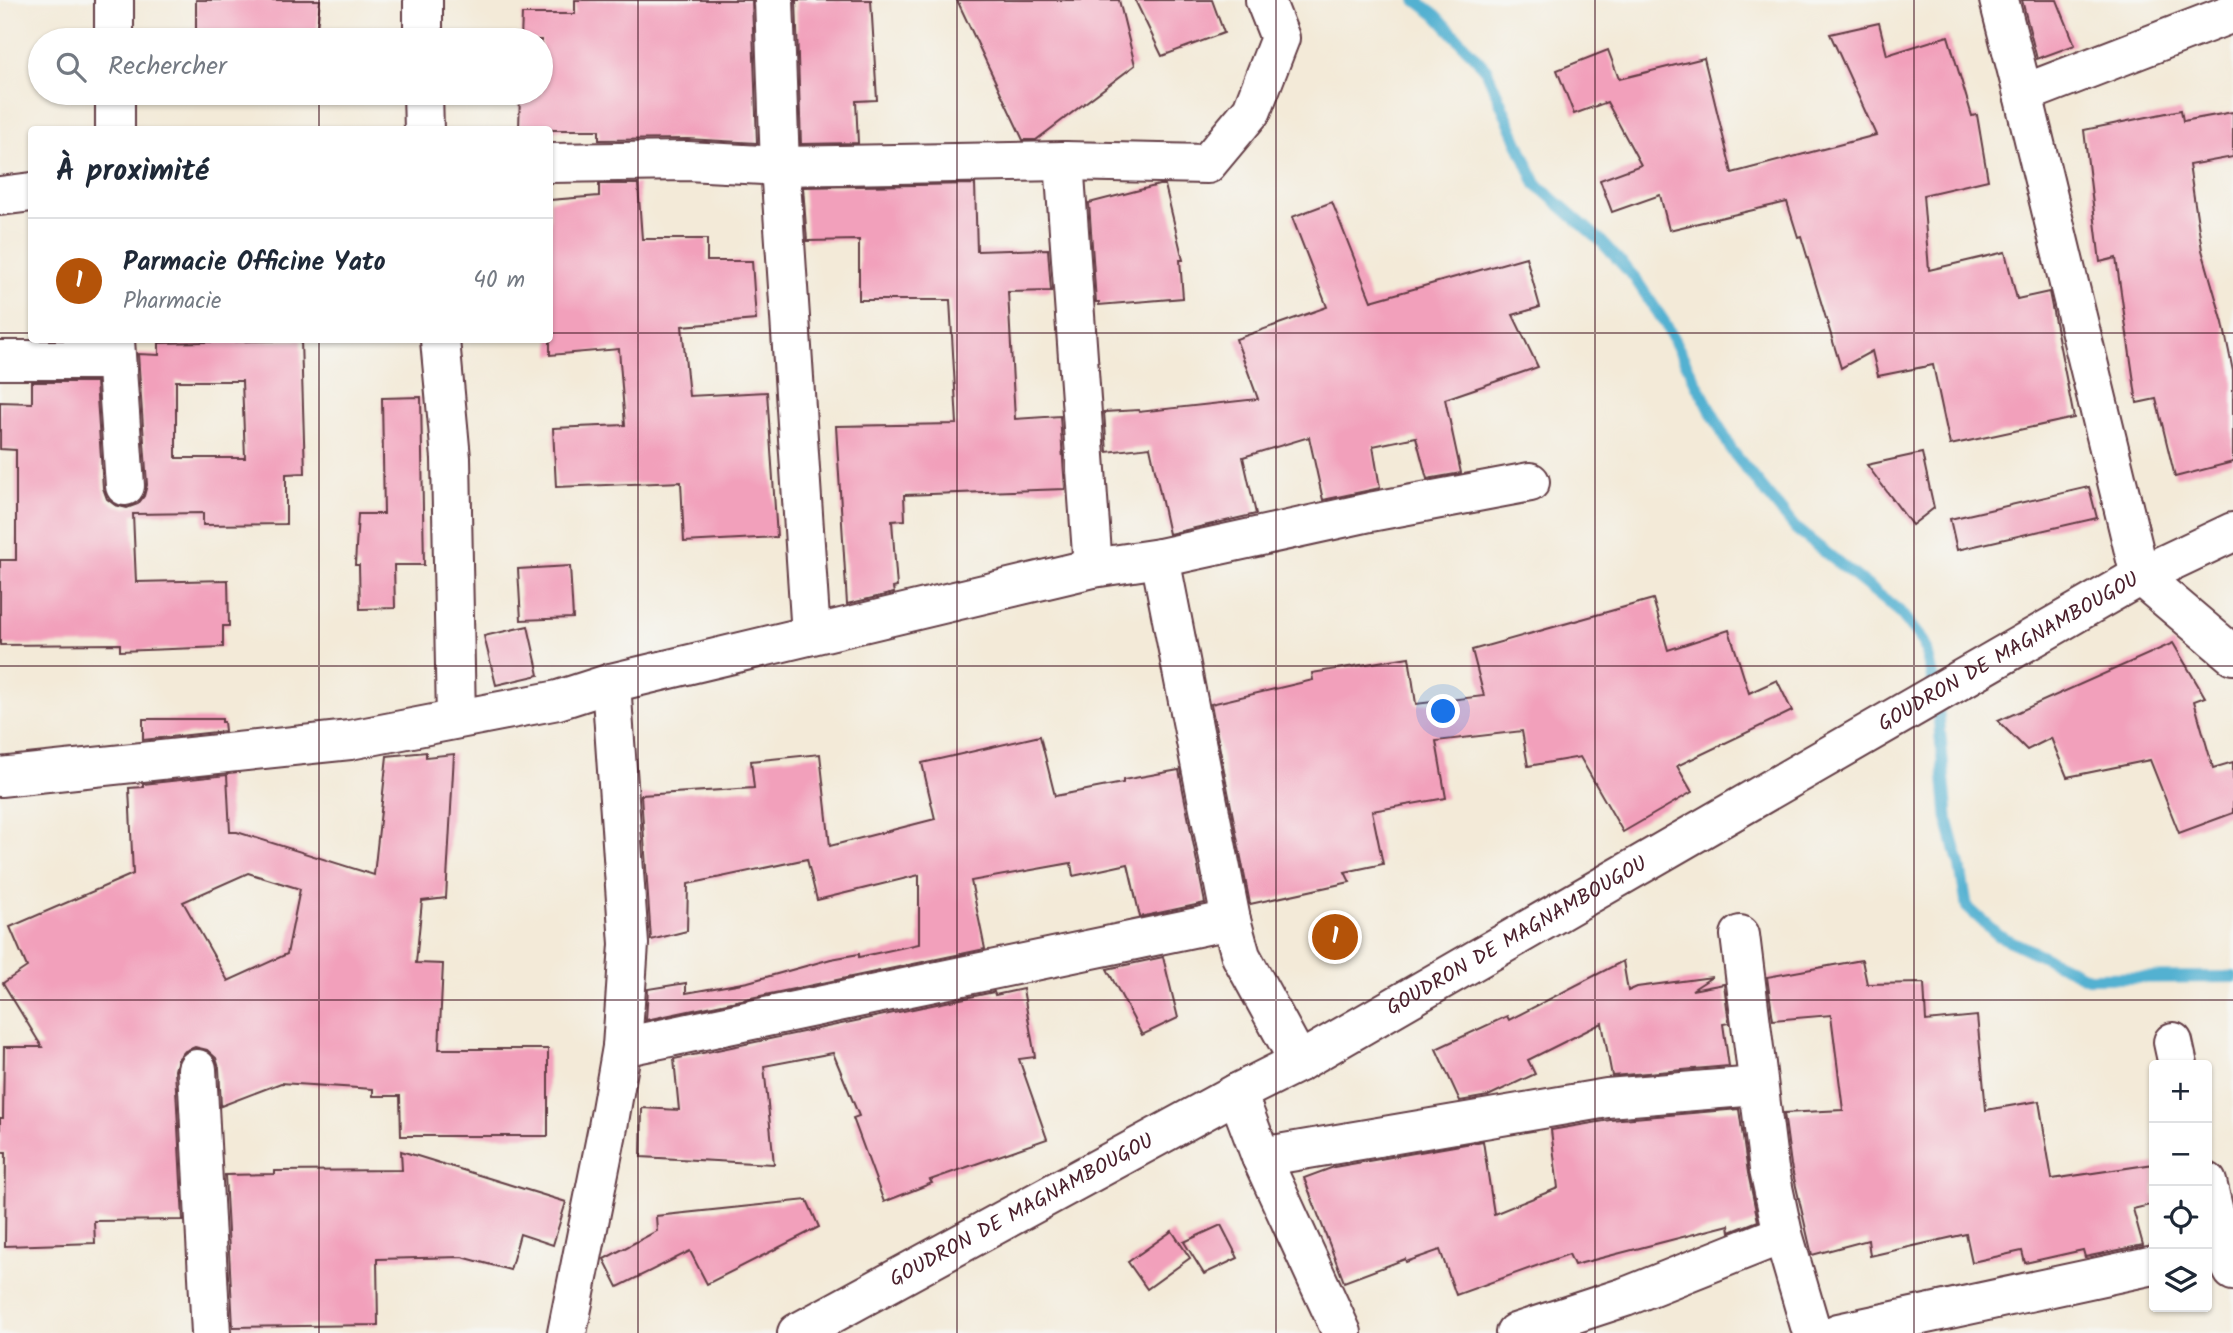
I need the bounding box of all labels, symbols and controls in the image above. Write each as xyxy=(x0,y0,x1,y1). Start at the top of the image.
search box xyxy=(28,28,553,105)
text: Rechercher xyxy=(108,46,227,88)
icon: search xyxy=(52,48,90,86)
text: À proximité xyxy=(56,148,209,196)
text: Parmacie Officine Yato xyxy=(123,242,386,284)
text: 1 xyxy=(76,263,82,299)
text: 40 m xyxy=(473,263,525,299)
text: Pharmacie xyxy=(123,284,221,320)
street label: GOUDRON DE MAGNAMBOUGOU xyxy=(1872,563,2145,741)
your location xyxy=(1426,694,1460,728)
street label: GOUDRON DE MAGNAMBOUGOU xyxy=(1380,848,1653,1025)
pin: 1 xyxy=(1312,911,1358,963)
map controls xyxy=(2149,1060,2212,1312)
button: + xyxy=(2149,1060,2212,1123)
button: − xyxy=(2149,1123,2212,1186)
street label: GOUDRON DE MAGNAMBOUGOU xyxy=(884,1125,1160,1296)
button: locate xyxy=(2149,1186,2212,1249)
button: layers xyxy=(2149,1249,2212,1312)

